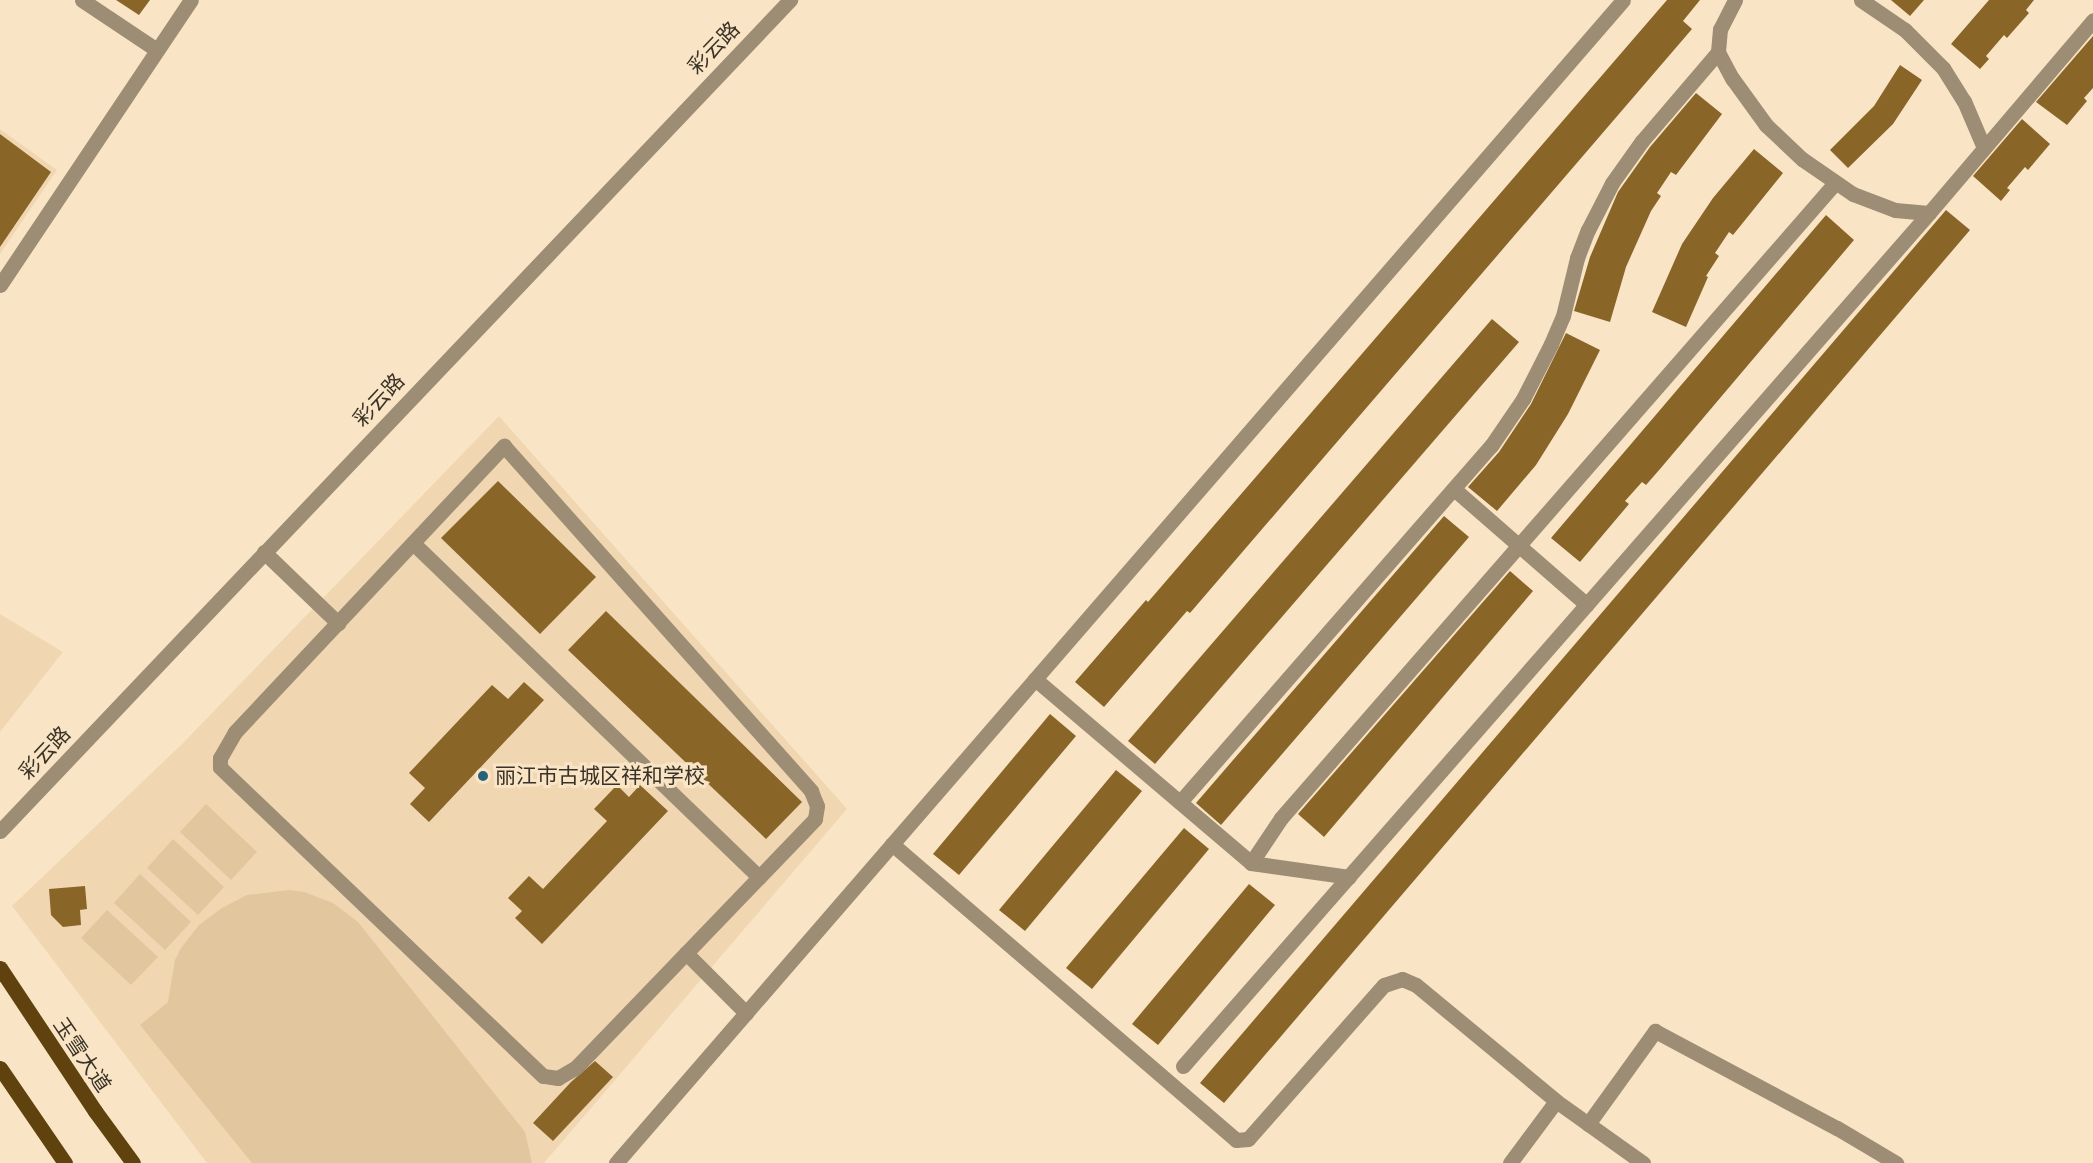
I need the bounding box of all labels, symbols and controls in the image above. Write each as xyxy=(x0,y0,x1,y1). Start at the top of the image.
street label: 彩云路 xyxy=(683,17,745,79)
street label: 彩云路 xyxy=(348,368,410,432)
street label: 彩云路 xyxy=(14,721,76,785)
place label: 丽江市古城区祥和学校 xyxy=(495,763,705,789)
marker: 丽江市古城区祥和学校 xyxy=(476,769,490,783)
street label: 玉雪大道 xyxy=(48,1013,116,1097)

